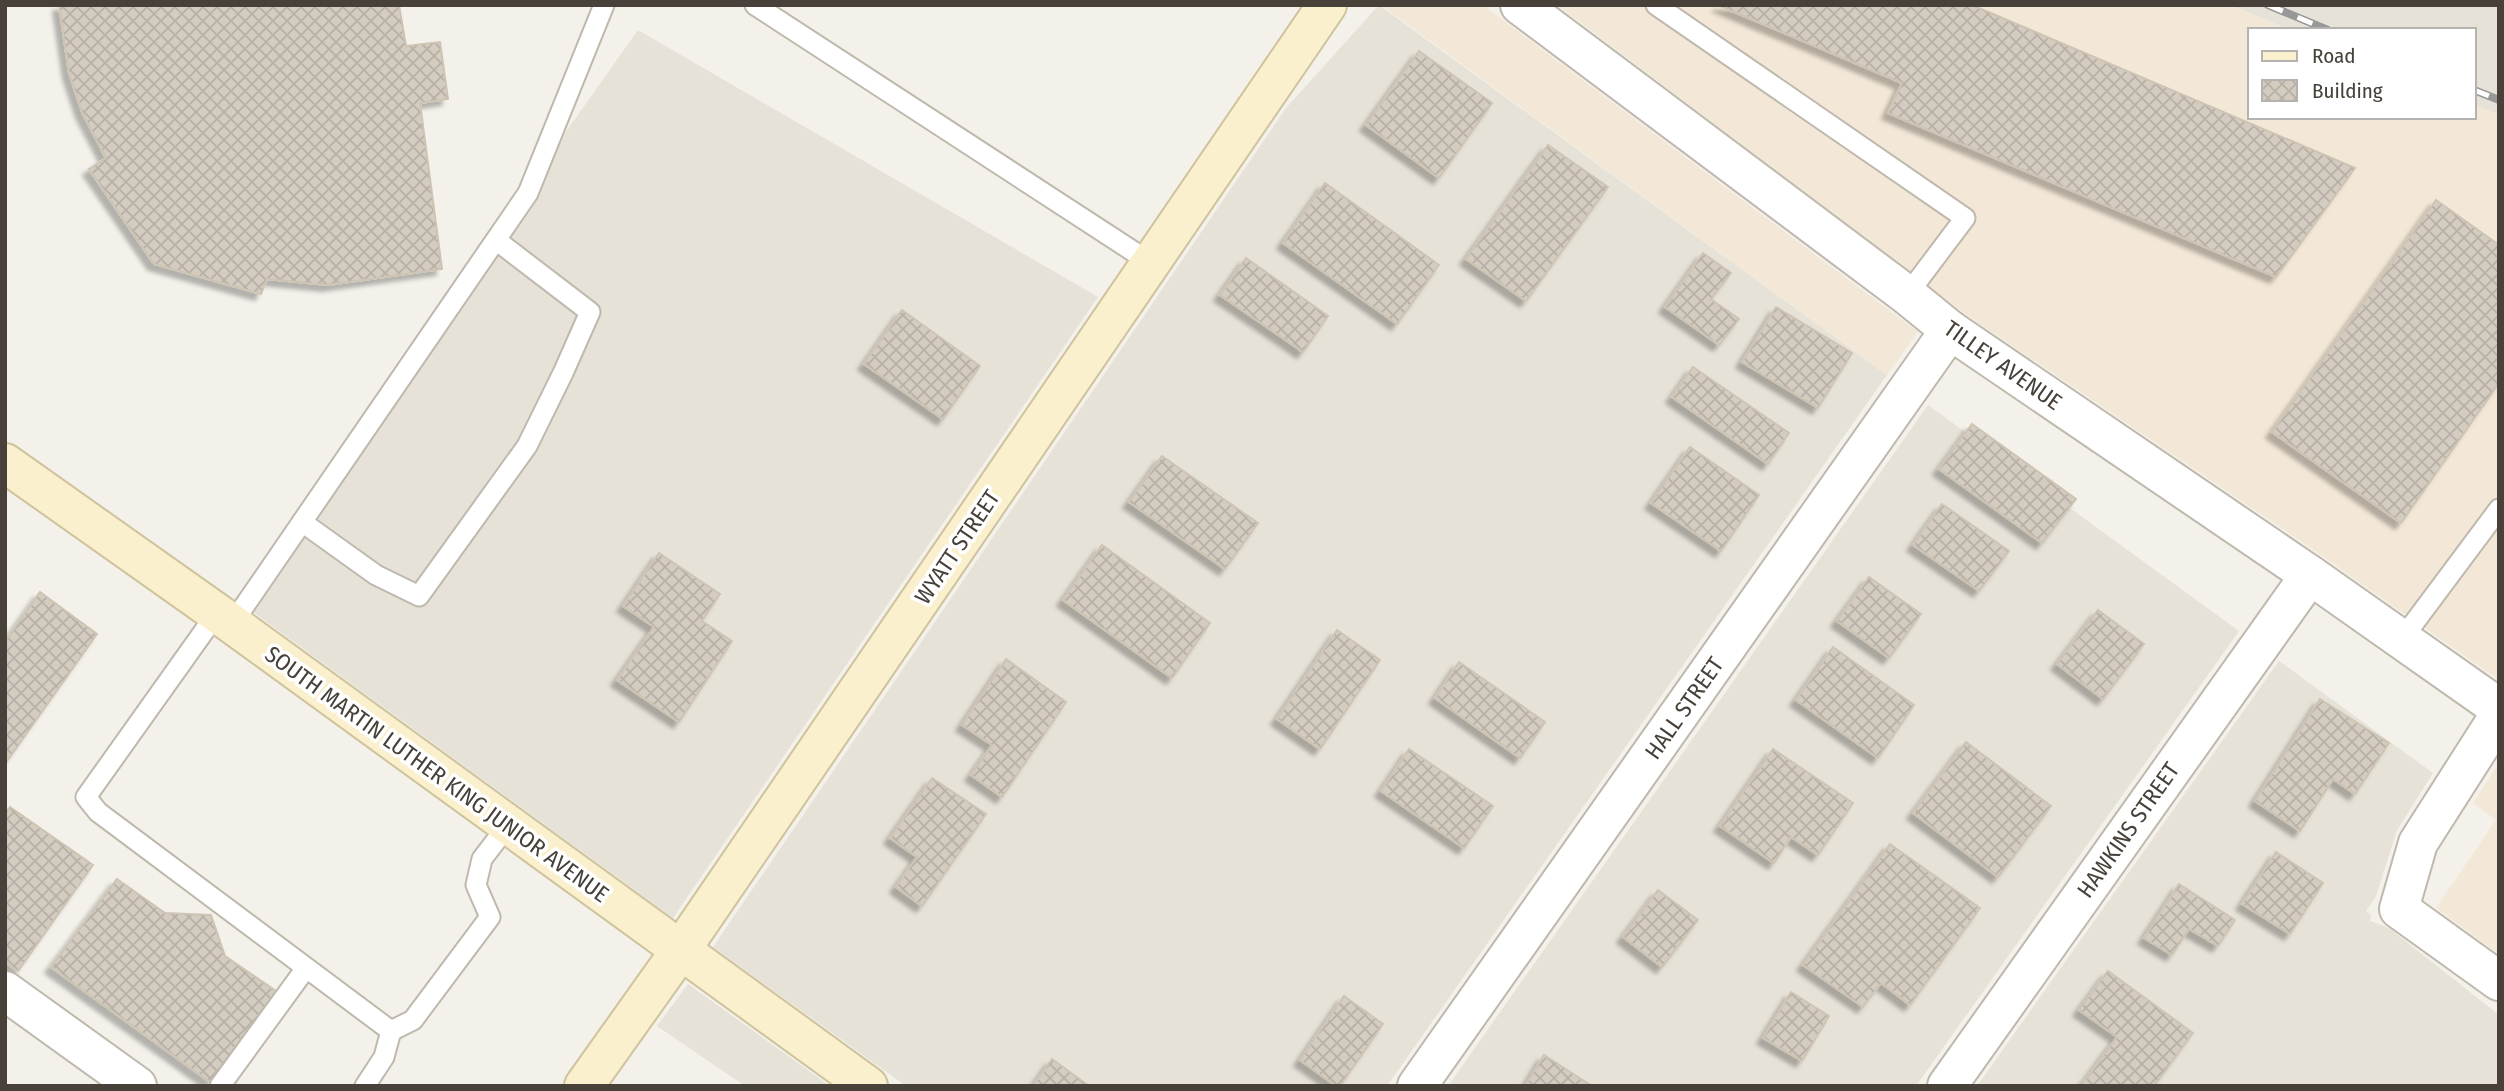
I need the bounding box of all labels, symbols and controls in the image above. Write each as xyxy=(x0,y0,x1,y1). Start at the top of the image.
legend xyxy=(2248,28,2476,119)
text: Road xyxy=(2312,43,2356,69)
text: Building xyxy=(2312,78,2383,104)
street label: TILLEY AVENUE xyxy=(1939,314,2067,416)
street label: WYATT STREET xyxy=(909,484,1006,609)
street label: SOUTH MARTIN LUTHER KING JUNIOR AVENUE xyxy=(260,640,614,908)
street label: HALL STREET xyxy=(1639,651,1730,764)
street label: HAWKINS STREET xyxy=(2071,757,2185,903)

